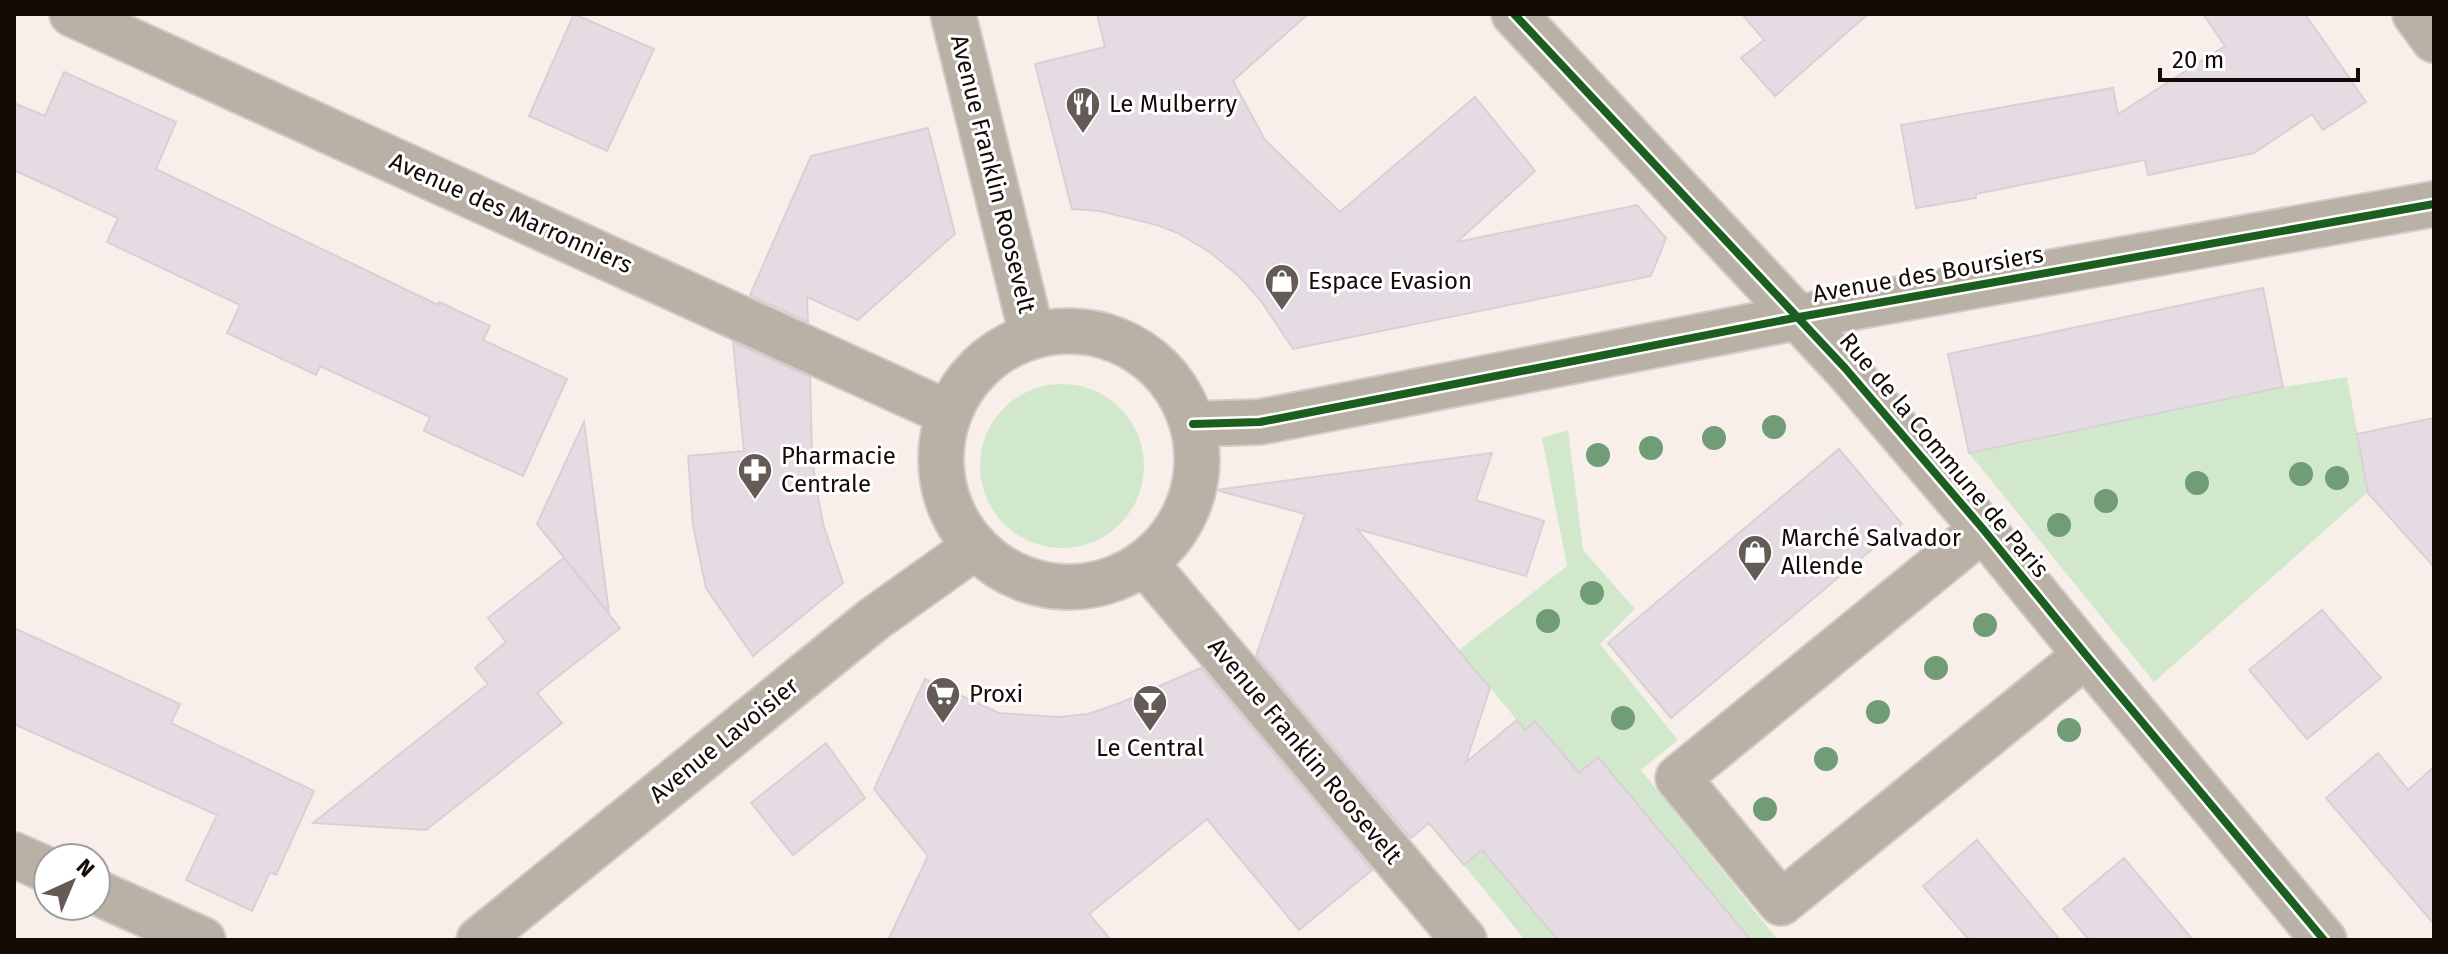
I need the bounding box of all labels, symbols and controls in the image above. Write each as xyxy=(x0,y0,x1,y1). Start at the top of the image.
street label: Avenue Franklin Roosevelt xyxy=(945,32,1041,316)
scale bar xyxy=(2160,32,2358,82)
text: 20 m xyxy=(2172,46,2224,74)
restaurant icon: Le Mulberry xyxy=(1064,85,1102,135)
place label: Le Mulberry xyxy=(1109,90,1237,118)
street label: Avenue des Marronniers xyxy=(385,147,637,279)
street label: Avenue des Boursiers xyxy=(1811,240,2045,308)
shop icon: Espace Evasion xyxy=(1263,262,1301,312)
place label: Espace Evasion xyxy=(1308,267,1472,295)
street label: Rue de la Commune de Paris xyxy=(1834,327,2054,583)
place label: Pharmacie Centrale xyxy=(781,442,896,498)
pharmacy icon: Pharmacie Centrale xyxy=(736,451,774,501)
place label: Marché Salvador Allende xyxy=(1781,524,1962,580)
shop icon: Marché Salvador Allende xyxy=(1736,533,1774,583)
street label: Avenue Franklin Roosevelt xyxy=(1202,632,1408,870)
street label: Avenue Lavoisier xyxy=(644,671,805,809)
supermarket icon: Proxi xyxy=(924,675,962,725)
place label: Proxi xyxy=(969,680,1023,708)
bar icon: Le Central xyxy=(1131,683,1169,733)
place label: Le Central xyxy=(1096,734,1204,762)
north arrow xyxy=(32,842,112,922)
text: N xyxy=(71,853,100,883)

